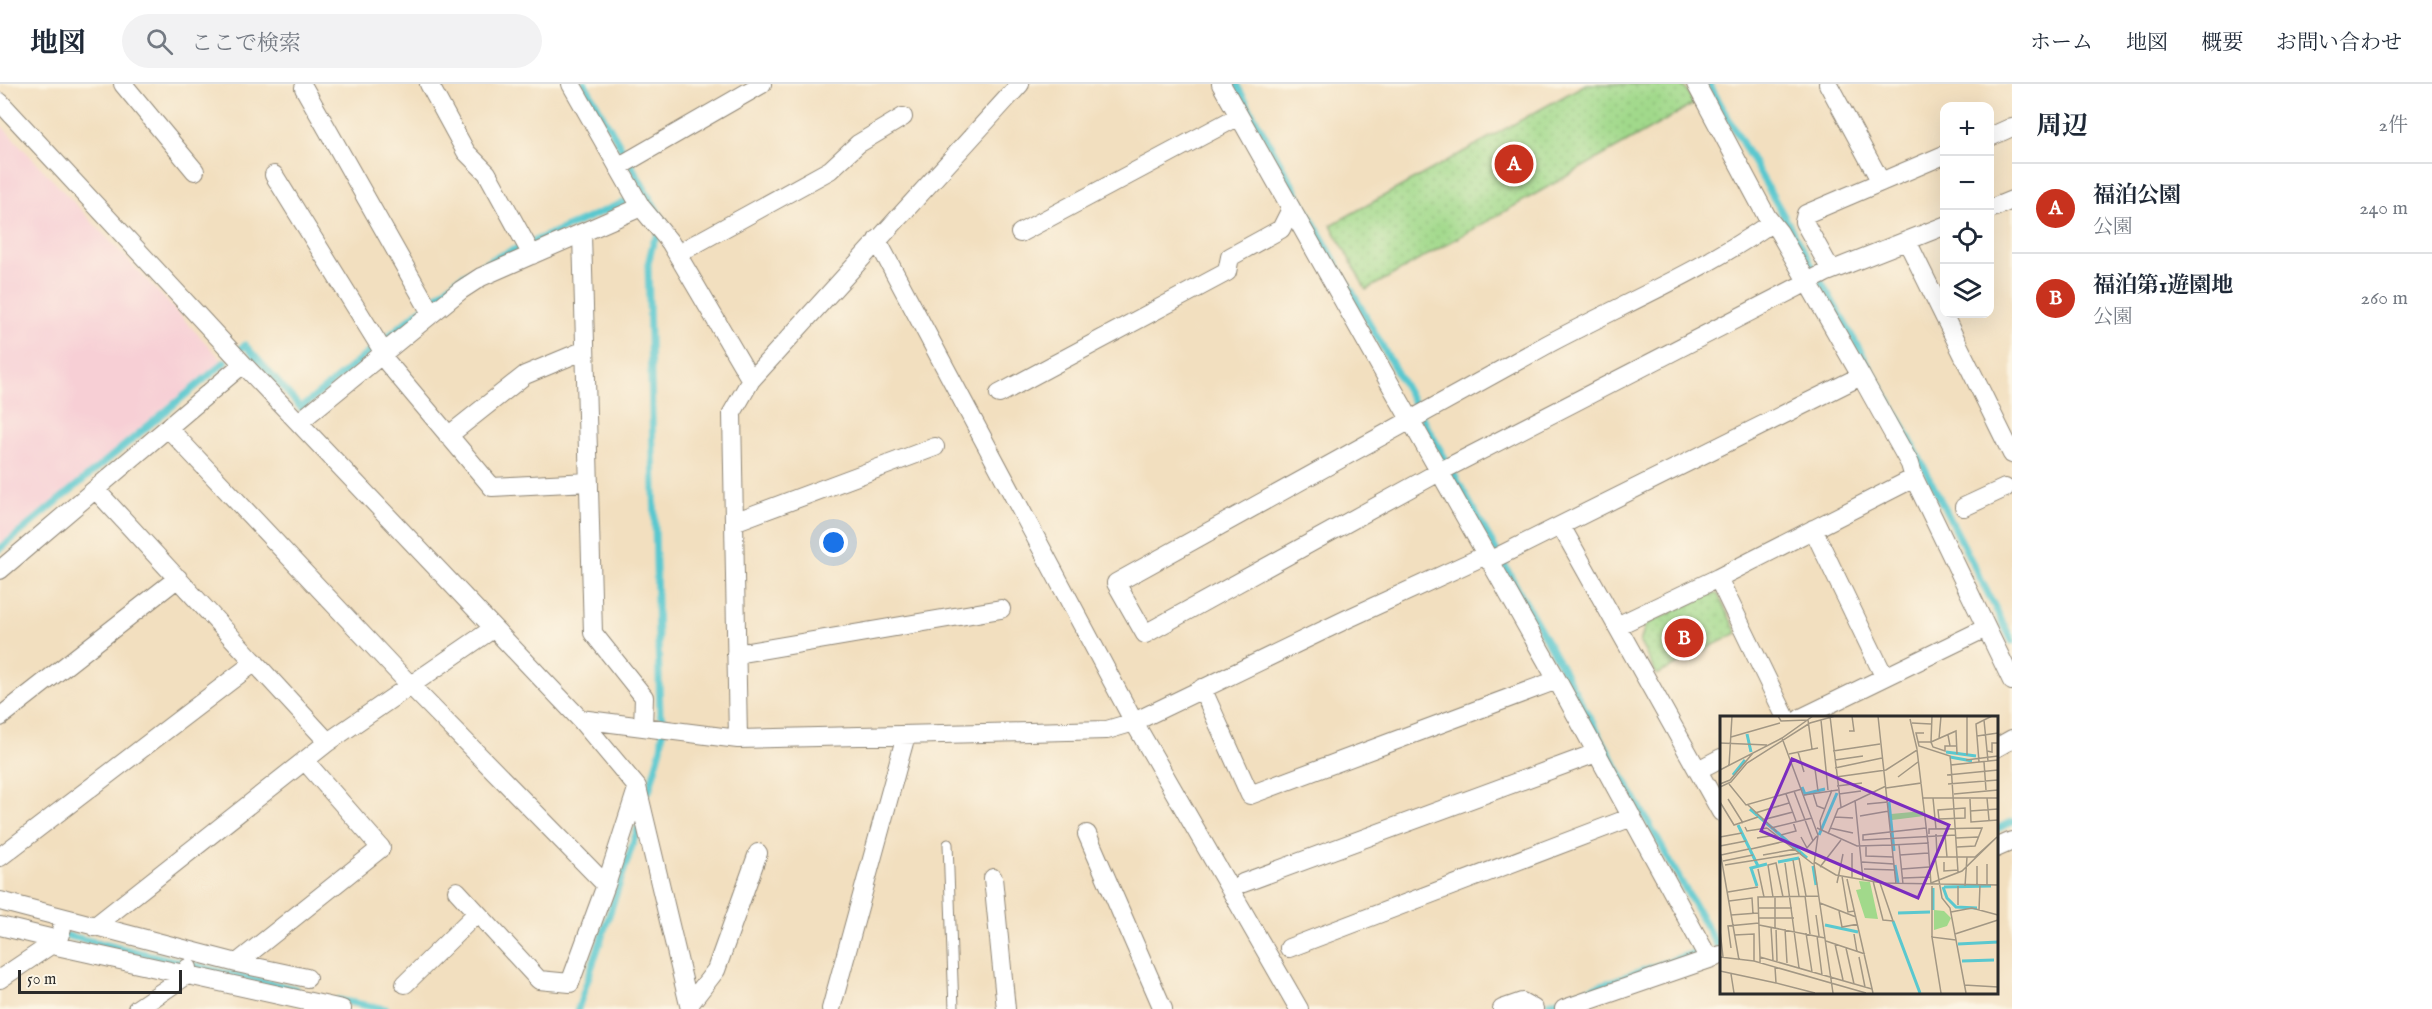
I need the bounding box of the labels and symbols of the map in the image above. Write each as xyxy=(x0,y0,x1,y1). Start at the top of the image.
pin: A xyxy=(1494,142,1534,187)
your location xyxy=(819,528,848,557)
pin: B xyxy=(1664,616,1704,660)
inset map xyxy=(1720,716,1997,994)
scale bar xyxy=(18,967,182,994)

